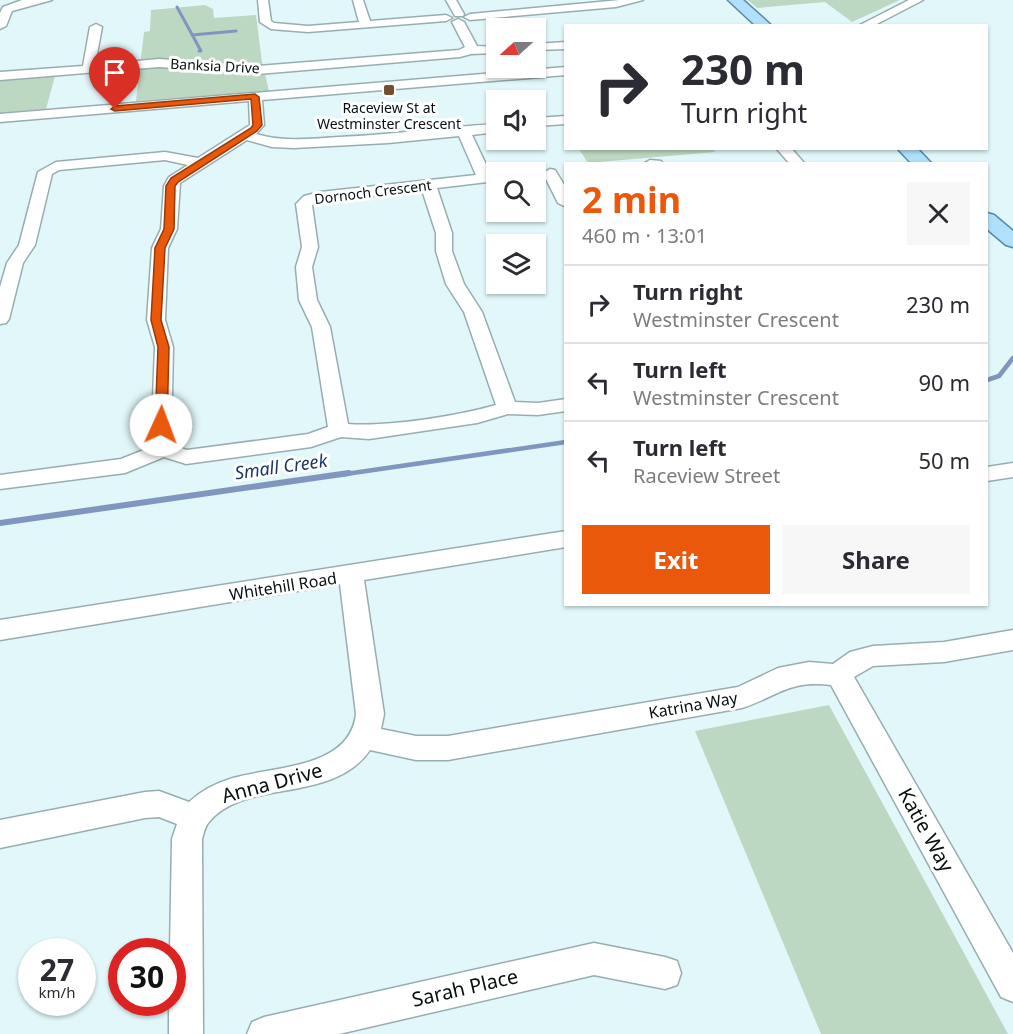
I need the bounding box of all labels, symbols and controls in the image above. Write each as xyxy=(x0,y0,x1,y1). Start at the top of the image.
north arrow xyxy=(486,18,546,78)
map controls xyxy=(486,18,546,294)
text: 230 m xyxy=(681,40,805,97)
pin xyxy=(89,47,140,109)
icon: right xyxy=(582,48,660,126)
street label: Banksia Drive xyxy=(170,54,260,77)
icon: arrive xyxy=(98,56,131,89)
marker: Raceview St at Westminster Crescent xyxy=(382,83,396,97)
button: sound xyxy=(486,90,546,150)
text: Turn right xyxy=(681,94,807,131)
place label: Raceview St at Westminster Crescent xyxy=(317,98,461,133)
button: search xyxy=(486,162,546,222)
street label: Dornoch Crescent xyxy=(313,175,433,208)
text: 2 min xyxy=(582,175,681,224)
button: close xyxy=(907,182,970,245)
text: 460 m · 13:01 xyxy=(582,222,707,249)
button: layers xyxy=(486,234,546,294)
text: Turn right xyxy=(633,276,743,306)
icon: right xyxy=(582,288,615,321)
text: 230 m xyxy=(906,289,970,319)
text: Westminster Crescent xyxy=(633,306,839,333)
text: Turn left xyxy=(633,354,727,384)
icon: left xyxy=(582,366,615,399)
text: 90 m xyxy=(919,367,970,397)
text: Westminster Crescent xyxy=(633,384,839,411)
position arrow xyxy=(129,393,193,457)
text: Turn left xyxy=(633,432,727,462)
icon: left xyxy=(582,444,615,477)
text: 50 m xyxy=(919,445,970,475)
water label: Small Creek xyxy=(233,447,330,484)
text: Raceview Street xyxy=(633,462,780,489)
button: Exit xyxy=(582,525,770,594)
button: Share xyxy=(782,525,970,594)
street label: Whitehill Road xyxy=(228,567,338,605)
street label: Katrina Way xyxy=(647,686,740,724)
street label: Anna Drive xyxy=(218,756,325,809)
street label: Katie Way xyxy=(892,783,961,877)
speed limit sign: 30 xyxy=(108,938,186,1016)
text: 27 xyxy=(40,949,74,990)
street label: Sarah Place xyxy=(409,962,521,1013)
text: km/h xyxy=(39,982,75,1002)

